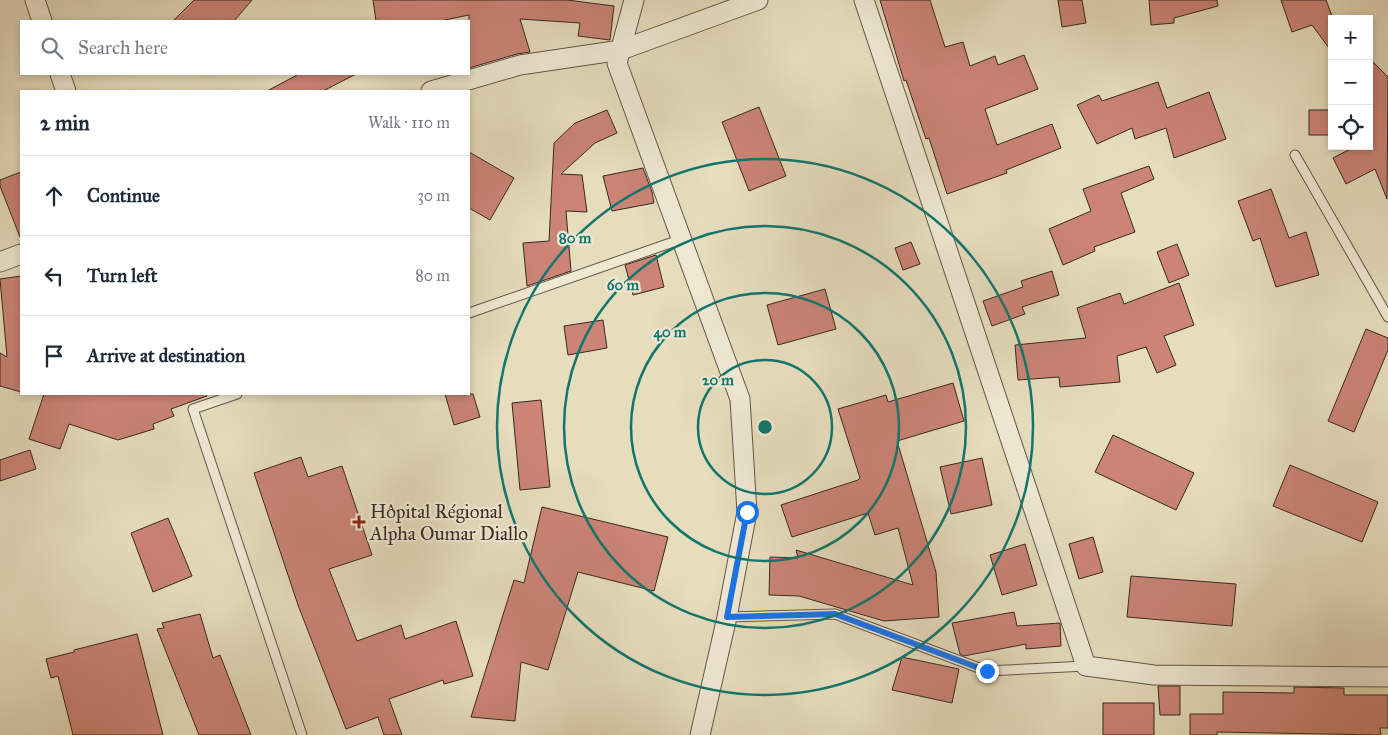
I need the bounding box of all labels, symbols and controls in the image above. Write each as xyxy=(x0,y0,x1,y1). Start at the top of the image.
map controls xyxy=(1328,15,1373,150)
button: + xyxy=(1328,15,1373,60)
search box xyxy=(20,20,470,75)
icon: search xyxy=(38,34,66,62)
text: Search here xyxy=(78,36,168,59)
button: − xyxy=(1328,60,1373,105)
button: locate xyxy=(1328,105,1373,150)
text: 2 min xyxy=(40,110,90,136)
text: Walk · 110 m xyxy=(368,113,450,132)
icon: ahead xyxy=(40,182,68,210)
text: Continue xyxy=(87,184,160,207)
text: 30 m xyxy=(417,186,450,205)
text: 80 m xyxy=(559,229,592,247)
icon: left xyxy=(40,262,68,290)
text: Turn left xyxy=(87,264,157,287)
text: 80 m xyxy=(415,266,450,285)
text: 60 m xyxy=(607,276,640,294)
text: 40 m xyxy=(654,323,687,342)
icon: arrive xyxy=(40,342,68,370)
text: Arrive at destination xyxy=(87,344,245,367)
text: 20 m xyxy=(702,371,734,389)
centre of rings xyxy=(756,418,774,436)
place label: Hôpital Régional Alpha Oumar Diallo xyxy=(369,500,528,545)
route start xyxy=(736,501,759,524)
marker: Hôpital Régional Alpha Oumar Diallo xyxy=(352,515,366,529)
route end xyxy=(976,660,999,683)

